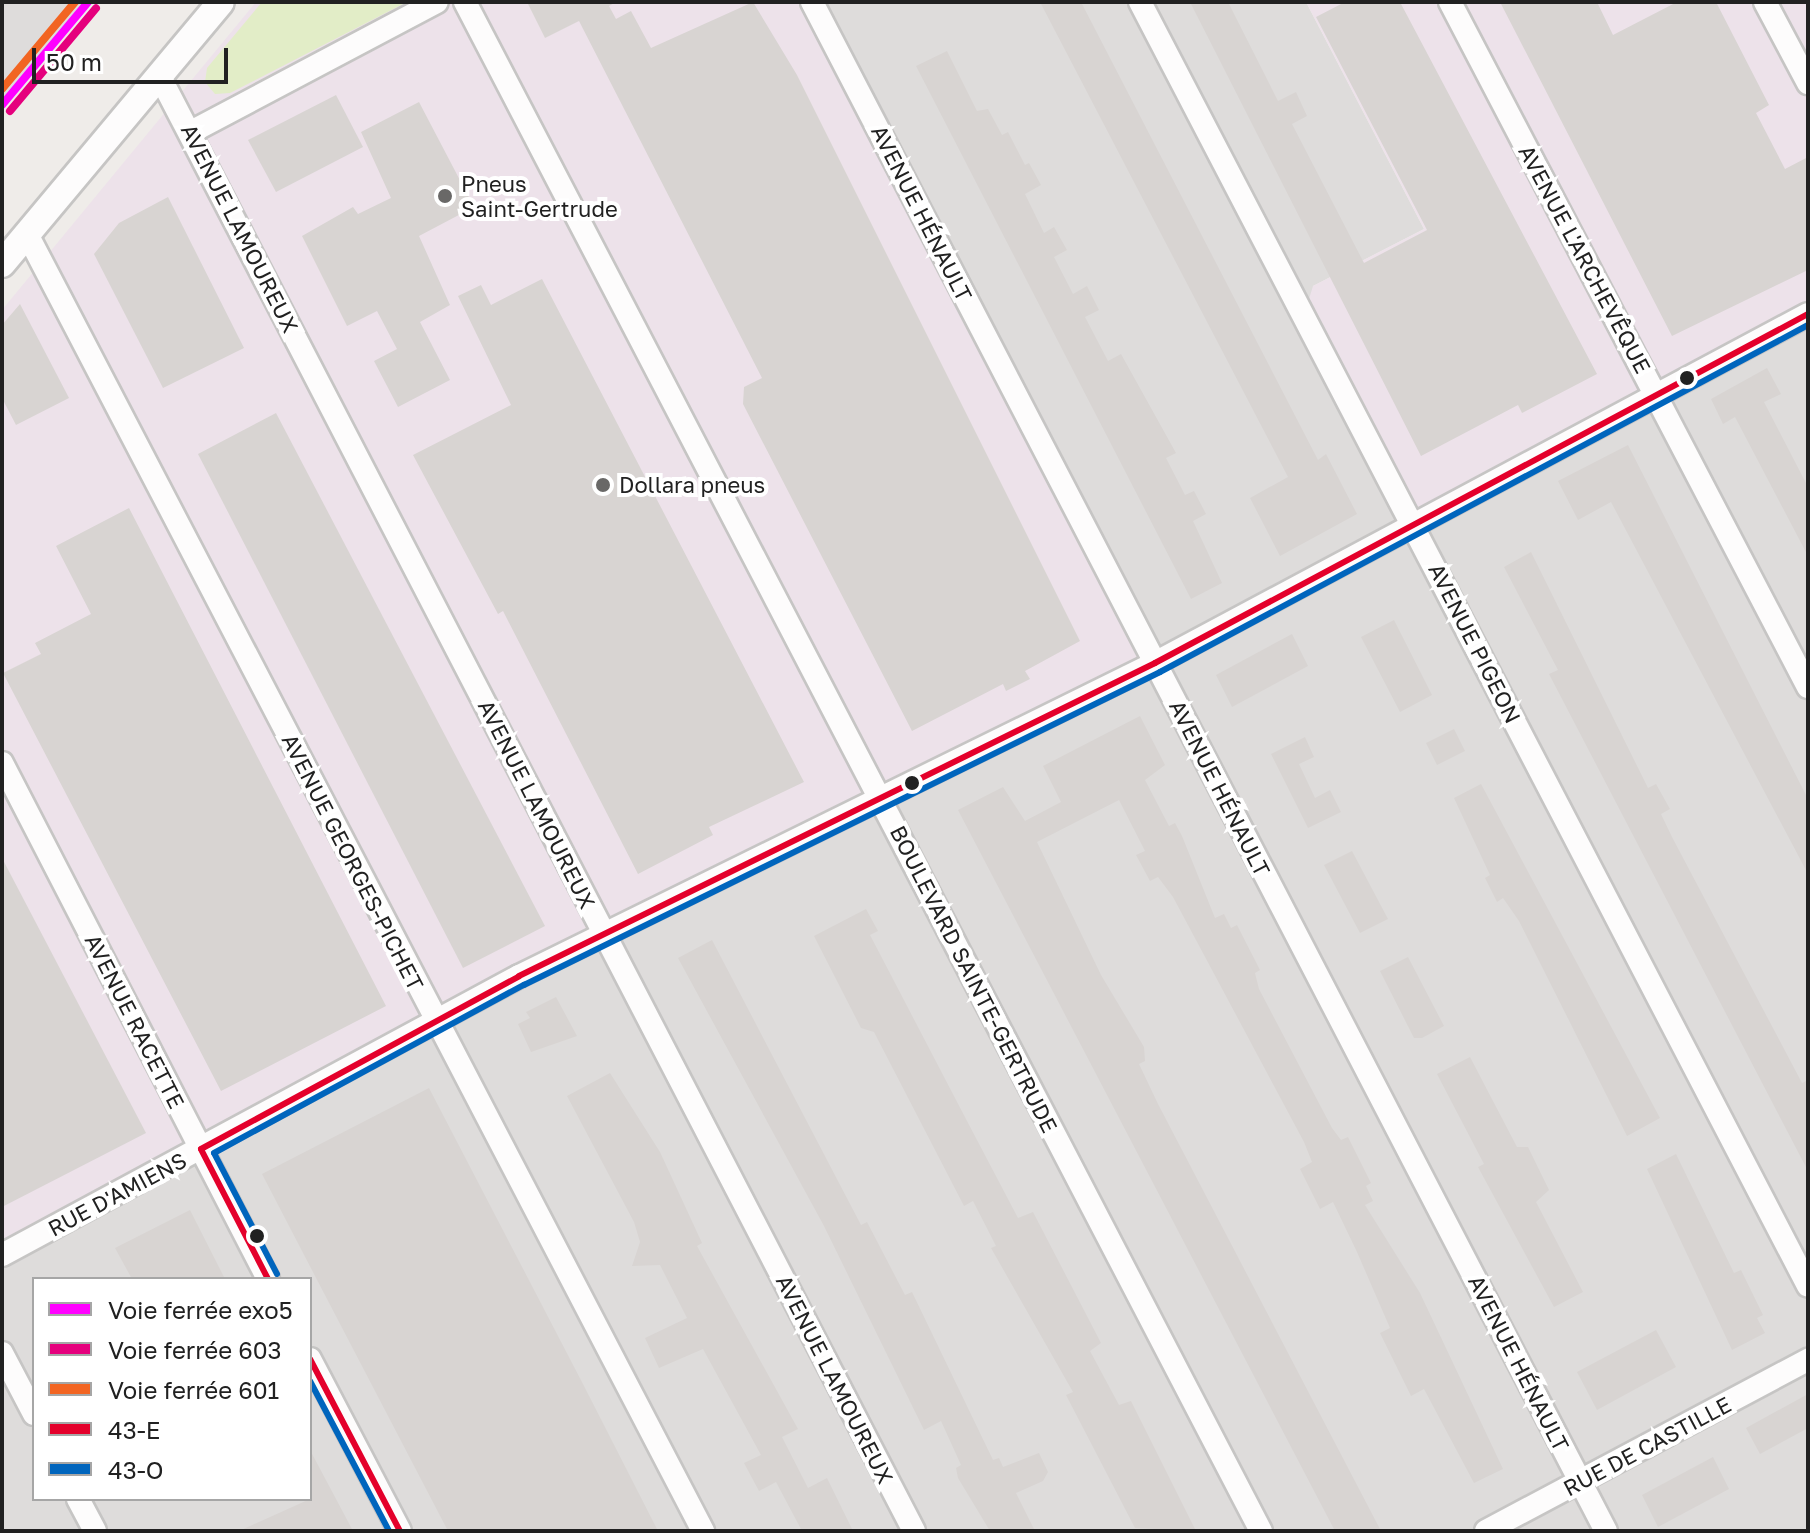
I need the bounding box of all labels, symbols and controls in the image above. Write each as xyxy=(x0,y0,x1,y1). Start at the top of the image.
scale bar xyxy=(36,32,232,82)
text: 50 m xyxy=(46,47,102,76)
street label: AVENUE LAMOUREUX xyxy=(176,119,304,337)
street label: AVENUE HÉNAULT xyxy=(866,121,978,305)
street label: AVENUE L'ARCHEVÊQUE xyxy=(1514,140,1656,378)
place label: Pneus Saint-Gertrude xyxy=(461,170,618,222)
marker: Pneus Saint-Gertrude xyxy=(436,187,454,205)
unlabelled marker xyxy=(1679,370,1695,386)
place label: Dollara pneus xyxy=(619,472,765,498)
marker: Dollara pneus xyxy=(594,476,612,494)
street label: AVENUE PIGEON xyxy=(1423,559,1527,727)
street label: AVENUE LAMOUREUX xyxy=(473,695,601,913)
street label: AVENUE HÉNAULT xyxy=(1164,696,1276,880)
street label: AVENUE GEORGES-PICHET xyxy=(277,729,429,995)
unlabelled marker xyxy=(904,775,920,791)
street label: BOULEVARD SAINTE-GERTRUDE xyxy=(885,821,1063,1137)
street label: AVENUE RACETTE xyxy=(80,929,190,1113)
street label: RUE D'AMIENS xyxy=(43,1146,191,1242)
unlabelled marker xyxy=(249,1228,265,1244)
street label: AVENUE LAMOUREUX xyxy=(771,1270,899,1488)
street label: AVENUE HÉNAULT xyxy=(1463,1271,1575,1455)
legend xyxy=(32,1277,312,1501)
text: Voie ferrée exo5 xyxy=(108,1295,293,1324)
text: Voie ferrée 603 xyxy=(108,1335,282,1364)
text: Voie ferrée 601 xyxy=(108,1375,279,1404)
street label: RUE DE CASTILLE xyxy=(1559,1391,1735,1501)
text: 43-E xyxy=(108,1415,160,1444)
text: 43-O xyxy=(108,1455,164,1484)

